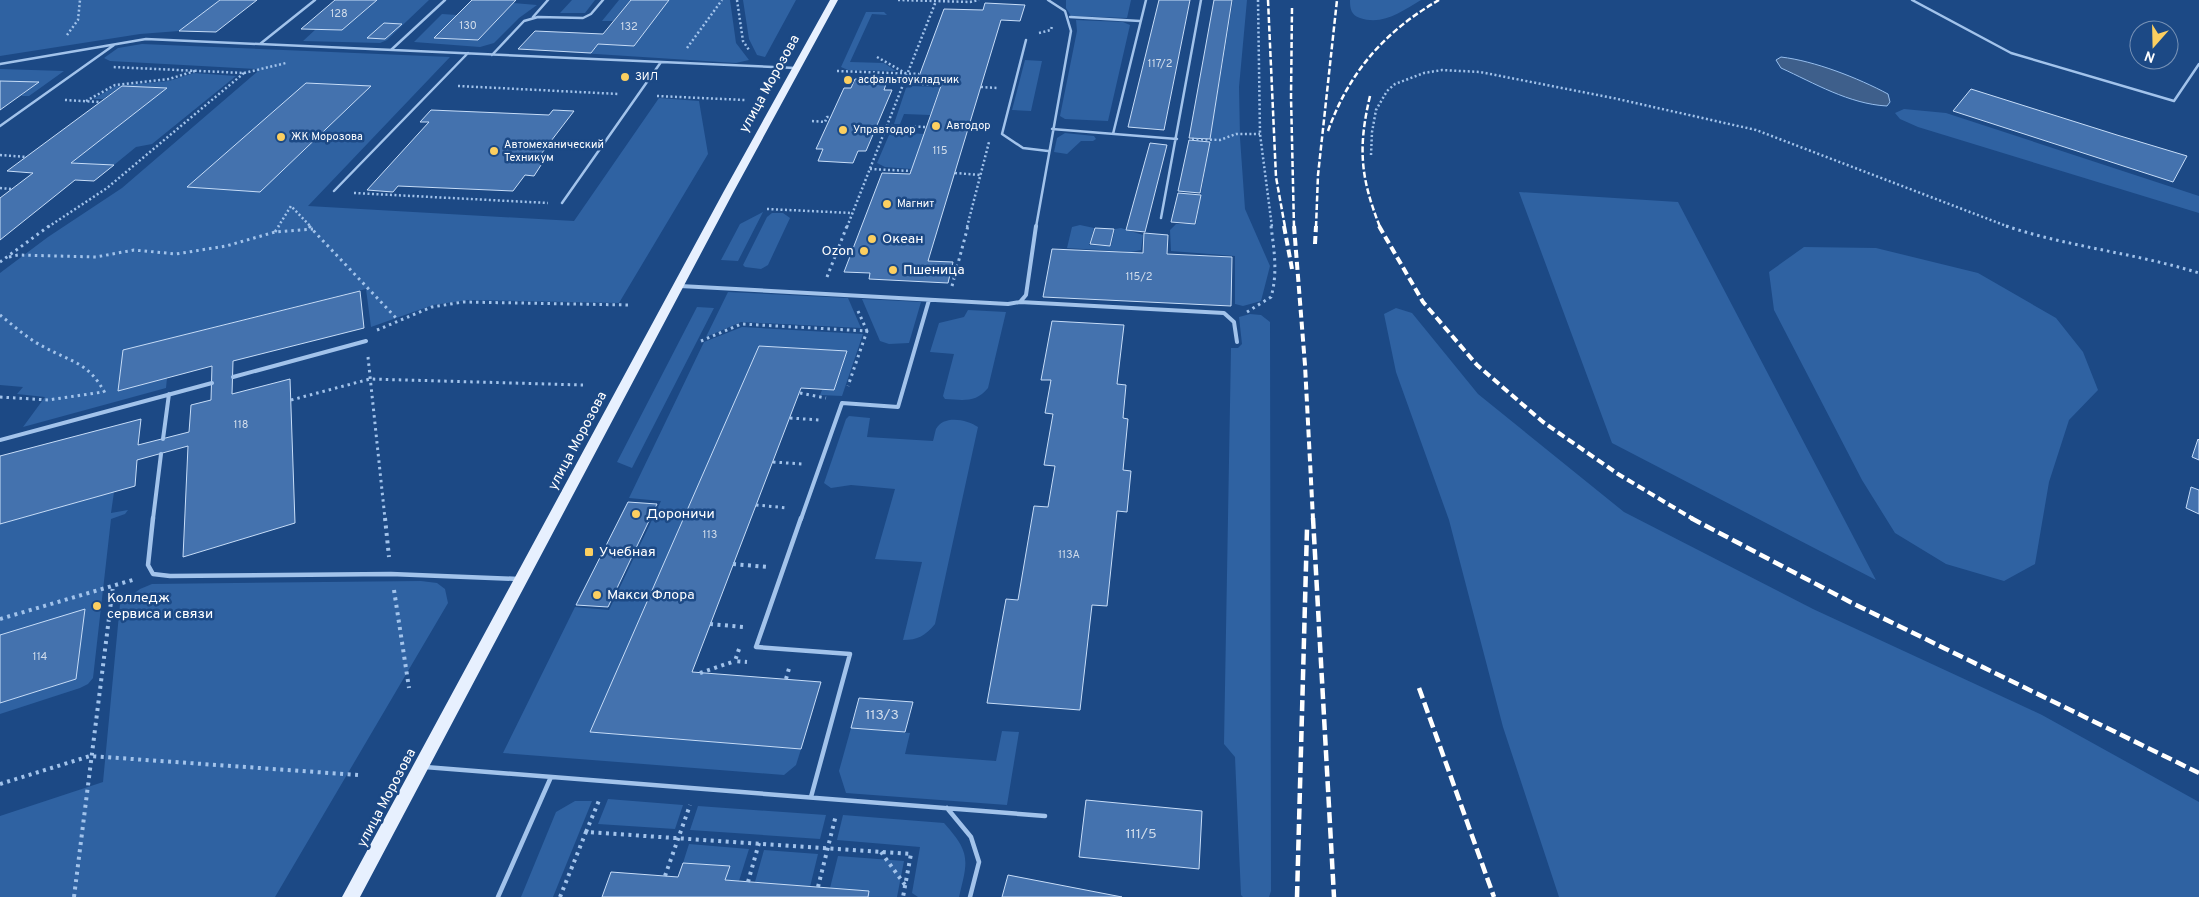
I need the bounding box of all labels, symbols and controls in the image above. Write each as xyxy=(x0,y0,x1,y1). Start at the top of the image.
house number: 128 xyxy=(330,7,348,21)
house number: 130 xyxy=(459,19,477,33)
house number: 132 xyxy=(620,20,638,34)
north arrow xyxy=(2129,20,2179,70)
street label: улица Морозова xyxy=(736,32,804,136)
text: N xyxy=(2142,46,2158,66)
house number: 117/2 xyxy=(1148,57,1172,71)
place label: ЗИЛ xyxy=(635,70,658,84)
marker: ЗИЛ xyxy=(619,71,631,83)
place label: асфальтоукладчик xyxy=(858,73,959,87)
marker: асфальтоукладчик xyxy=(842,74,854,86)
place label: Автодор xyxy=(946,119,991,133)
marker: Автодор xyxy=(930,120,942,132)
place label: Управтодор xyxy=(853,123,916,137)
marker: Управтодор xyxy=(837,124,849,136)
place label: ЖК Морозова xyxy=(291,130,363,144)
marker: ЖК Морозова xyxy=(275,131,287,143)
place label: Автомеханический Техникум xyxy=(504,138,604,165)
house number: 115 xyxy=(932,144,948,158)
marker: Автомеханический Техникум xyxy=(488,145,500,157)
place label: Магнит xyxy=(897,197,934,211)
marker: Магнит xyxy=(881,198,893,210)
place label: Океан xyxy=(882,231,924,248)
marker: Океан xyxy=(866,233,878,245)
place label: Ozon xyxy=(821,243,854,260)
marker: Ozon xyxy=(858,245,870,257)
place label: Пшеница xyxy=(903,262,965,279)
marker: Пшеница xyxy=(887,264,899,276)
house number: 115/2 xyxy=(1125,270,1153,284)
street label: улица Морозова xyxy=(545,389,611,493)
house number: 118 xyxy=(234,418,248,432)
place label: Дороничи xyxy=(646,506,715,523)
marker: Дороничи xyxy=(630,508,642,520)
house number: 113 xyxy=(703,528,717,542)
place label: Учебная xyxy=(599,544,656,561)
marker: Учебная xyxy=(583,546,595,558)
house number: 113А xyxy=(1058,548,1080,562)
place label: Макси Флора xyxy=(607,587,695,604)
marker: Макси Флора xyxy=(591,589,603,601)
place label: Колледж сервиса и связи xyxy=(107,590,213,623)
marker: Колледж сервиса и связи xyxy=(91,600,103,612)
house number: 114 xyxy=(33,650,48,664)
house number: 113/3 xyxy=(865,707,899,724)
street label: улица Морозова xyxy=(354,746,420,850)
house number: 111/5 xyxy=(1125,826,1157,843)

